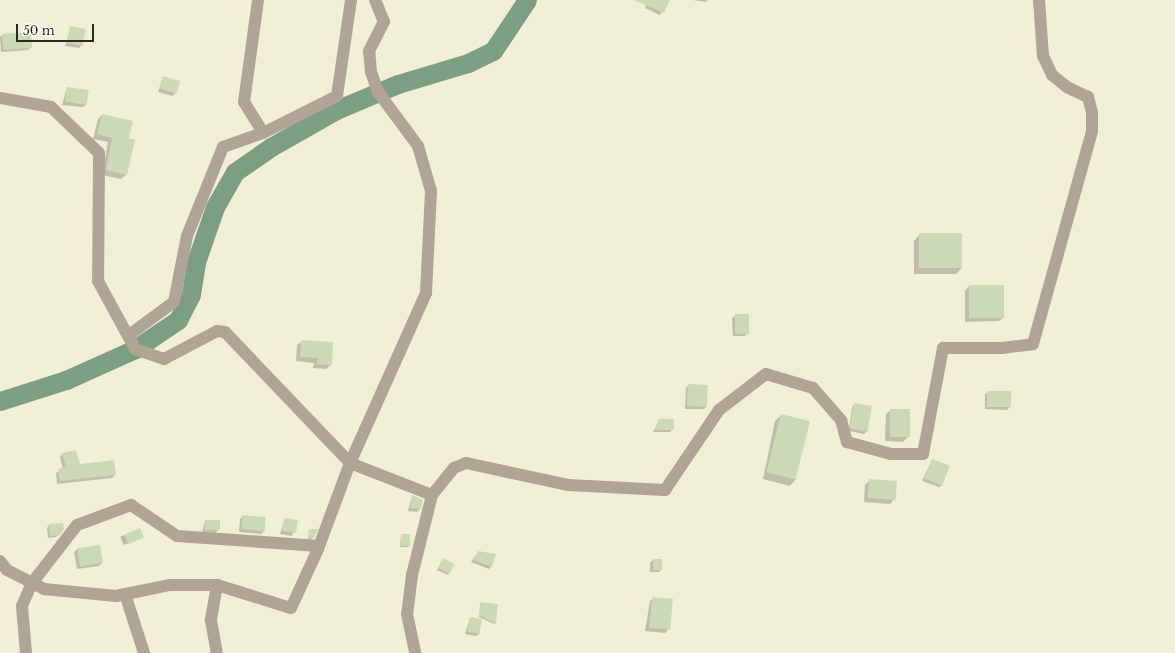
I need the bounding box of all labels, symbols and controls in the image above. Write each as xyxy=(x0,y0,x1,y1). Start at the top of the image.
scale bar xyxy=(18,16,96,42)
text: 50 m xyxy=(23,23,55,38)

